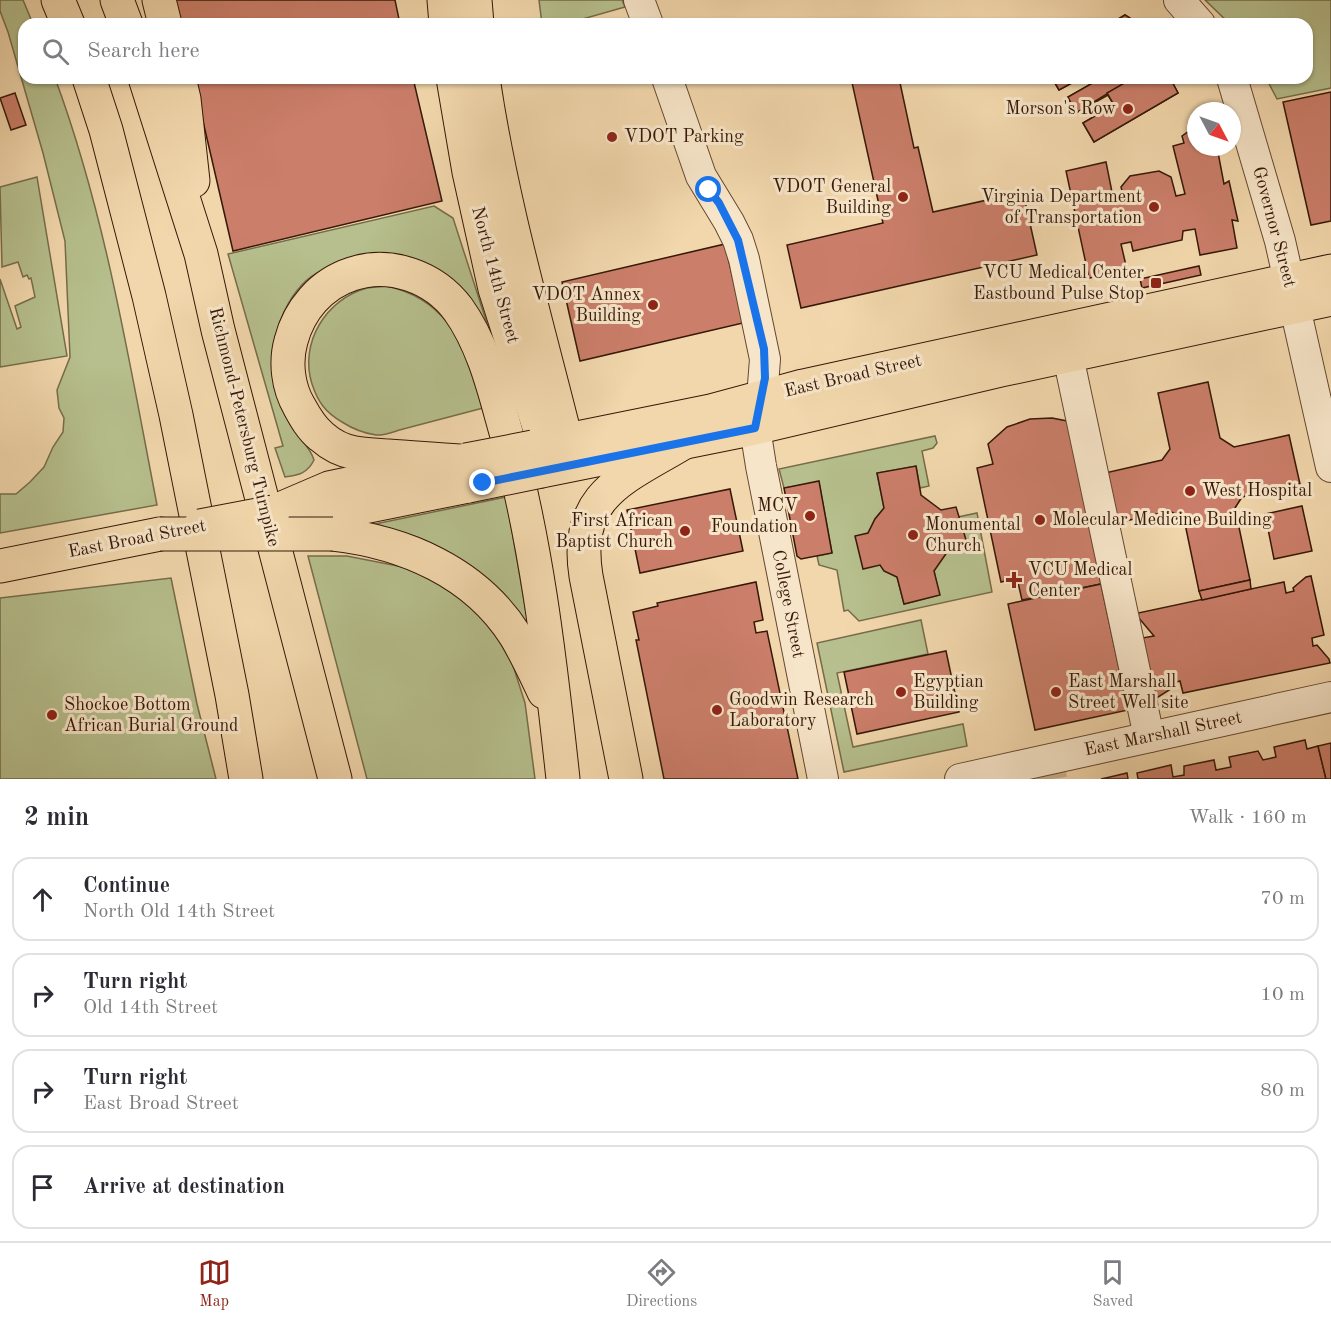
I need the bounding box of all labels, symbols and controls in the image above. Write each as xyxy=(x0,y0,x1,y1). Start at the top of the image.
search box xyxy=(18,18,1313,84)
icon: search xyxy=(39,35,72,68)
text: Search here xyxy=(87,40,200,62)
place label: Morson's Row xyxy=(1005,100,1116,118)
marker: Morson's Row xyxy=(1121,102,1135,116)
north arrow xyxy=(1187,102,1241,156)
place label: VDOT Parking xyxy=(624,128,744,146)
marker: VDOT Parking xyxy=(605,130,619,144)
street label: Governor Street xyxy=(1249,165,1299,289)
route start xyxy=(695,176,721,202)
place label: VDOT General Building xyxy=(772,178,891,217)
place label: Virginia Department of Transportation xyxy=(981,188,1142,227)
marker: VDOT General Building xyxy=(896,190,910,204)
marker: Virginia Department of Transportation xyxy=(1147,200,1161,214)
street label: North 14th Street xyxy=(468,205,522,345)
place label: VCU Medical Center Eastbound Pulse Stop xyxy=(973,264,1145,303)
marker: VCU Medical Center Eastbound Pulse Stop xyxy=(1149,276,1163,290)
place label: VDOT Annex Building xyxy=(532,286,641,325)
marker: VDOT Annex Building xyxy=(646,298,660,312)
street label: Richmond-Petersburg Turnpike xyxy=(205,305,283,549)
street label: East Broad Street xyxy=(783,351,923,401)
route end xyxy=(469,469,495,495)
place label: West Hospital xyxy=(1202,482,1312,500)
marker: West Hospital xyxy=(1183,484,1197,498)
place label: MCV Foundation xyxy=(711,497,798,536)
marker: MCV Foundation xyxy=(803,509,817,523)
place label: Molecular Medicine Building xyxy=(1052,511,1272,529)
place label: First African Baptist Church xyxy=(556,512,673,551)
marker: Molecular Medicine Building xyxy=(1033,513,1047,527)
place label: Monumental Church xyxy=(925,516,1021,555)
street label: East Broad Street xyxy=(66,517,208,561)
marker: First African Baptist Church xyxy=(678,524,692,538)
marker: Monumental Church xyxy=(906,528,920,542)
street label: College Street xyxy=(769,548,807,660)
place label: VCU Medical Center xyxy=(1028,561,1132,600)
marker: VCU Medical Center xyxy=(1005,571,1023,589)
place label: Egyptian Building xyxy=(913,673,984,712)
place label: East Marshall Street Well site xyxy=(1068,673,1189,712)
marker: Egyptian Building xyxy=(894,685,908,699)
marker: East Marshall Street Well site xyxy=(1049,685,1063,699)
place label: Goodwin Research Laboratory xyxy=(729,691,874,730)
place label: Shockoe Bottom African Burial Ground xyxy=(64,696,239,735)
marker: Goodwin Research Laboratory xyxy=(710,703,724,717)
marker: Shockoe Bottom African Burial Ground xyxy=(45,708,59,722)
street label: East Marshall Street xyxy=(1082,708,1244,760)
text: 2 min xyxy=(24,805,89,831)
text: Walk · 160 m xyxy=(1188,808,1307,828)
text: Continue xyxy=(83,875,170,897)
icon: ahead xyxy=(26,883,59,916)
text: 70 m xyxy=(1260,889,1305,909)
text: North Old 14th Street xyxy=(83,902,275,922)
text: Turn right xyxy=(83,971,187,993)
icon: right xyxy=(26,979,59,1012)
text: 10 m xyxy=(1260,985,1305,1005)
text: Old 14th Street xyxy=(83,998,218,1018)
text: Turn right xyxy=(83,1067,187,1089)
icon: right xyxy=(26,1075,59,1108)
text: 80 m xyxy=(1260,1081,1305,1101)
text: East Broad Street xyxy=(83,1094,239,1114)
icon: arrive xyxy=(26,1171,59,1204)
text: Arrive at destination xyxy=(83,1176,285,1198)
tab: Map xyxy=(198,1256,231,1312)
tab: Directions xyxy=(626,1256,697,1312)
tab: Saved xyxy=(1093,1256,1133,1312)

